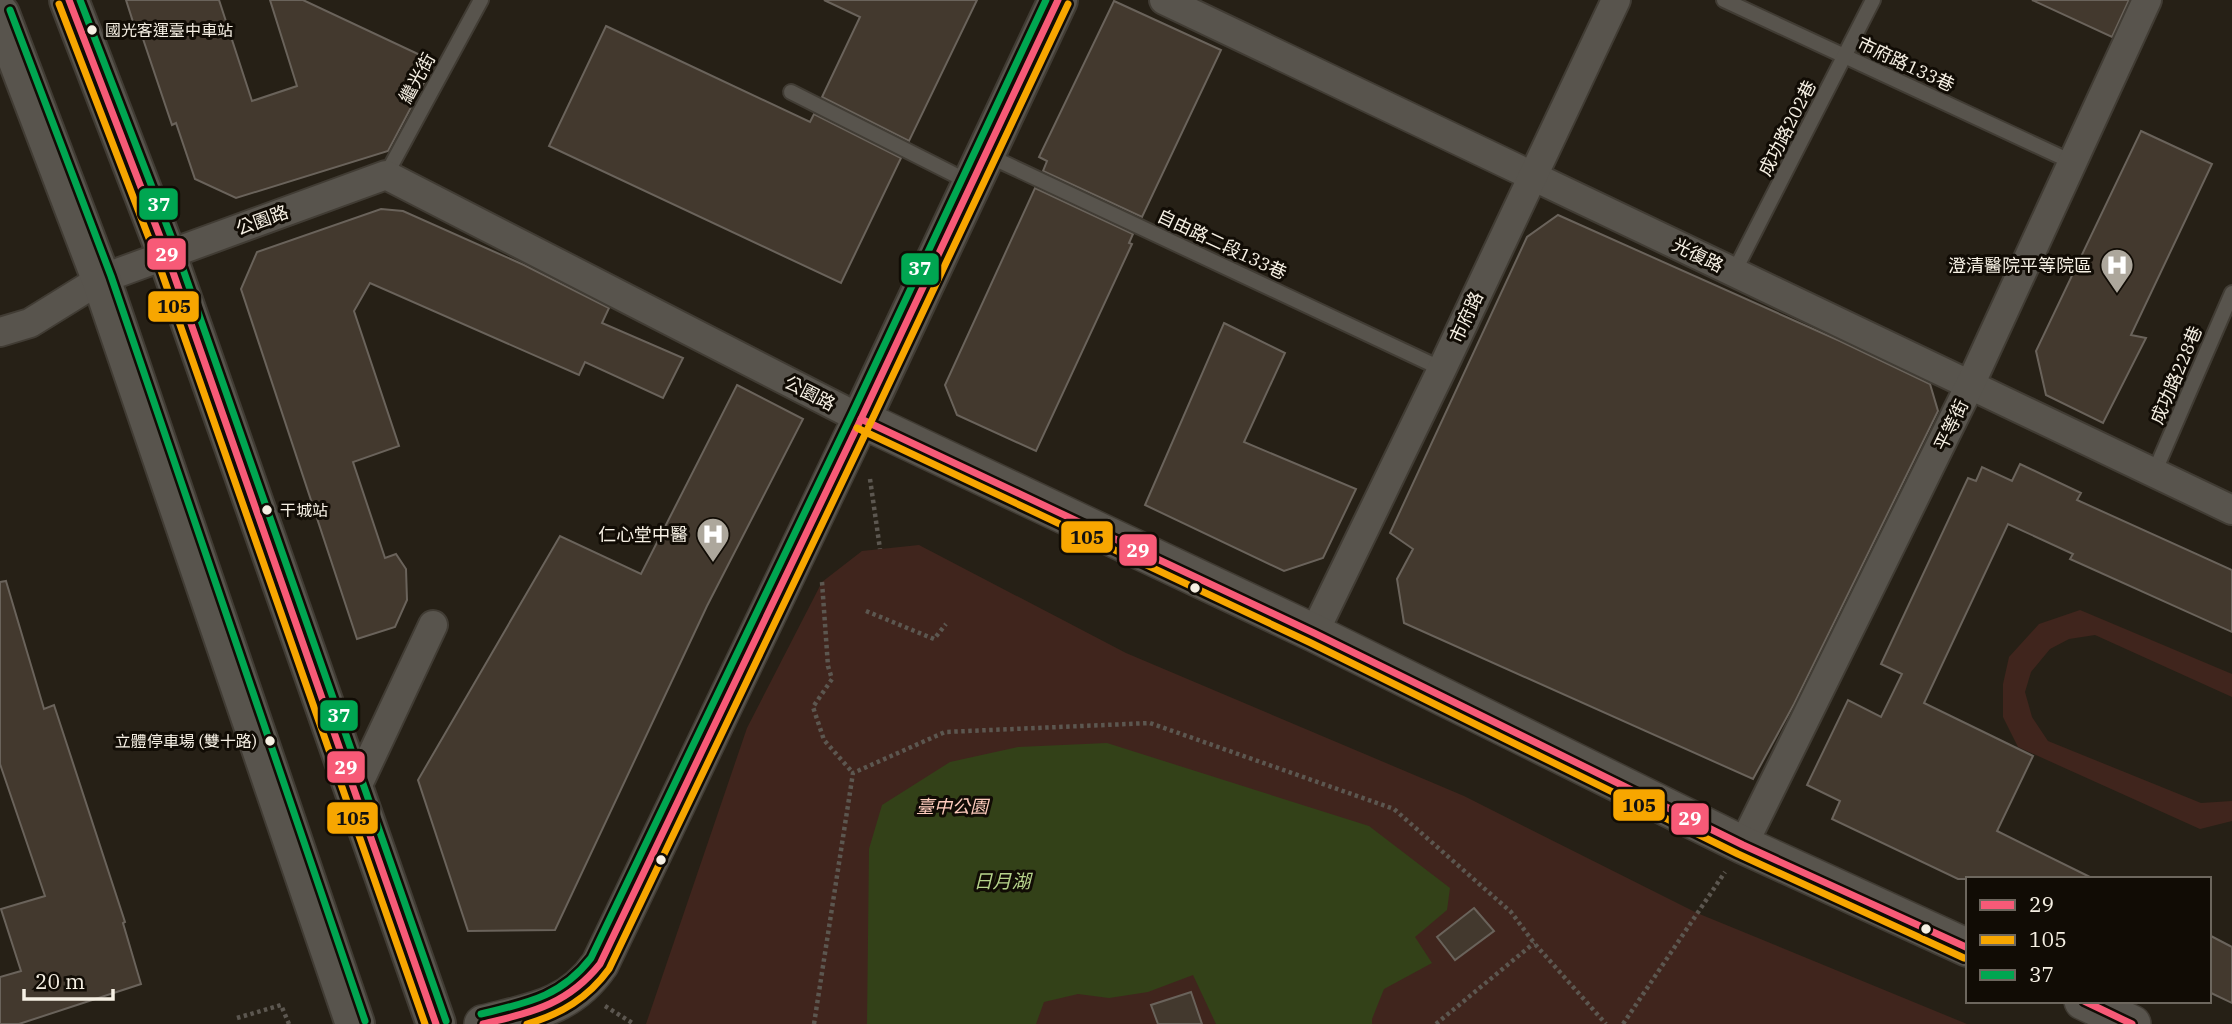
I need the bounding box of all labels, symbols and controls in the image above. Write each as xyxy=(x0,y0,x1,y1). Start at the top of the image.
place label: 國光客運臺中車站 xyxy=(105,20,233,40)
marker: 國光客運臺中車站 xyxy=(85,23,99,37)
street label: 市府路133巷 xyxy=(1854,32,1958,96)
street label: 繼光街 xyxy=(394,49,440,107)
street label: 成功路202巷 xyxy=(1753,76,1821,180)
line badge: 37 xyxy=(138,187,179,221)
text: 37 xyxy=(148,192,170,216)
street label: 公園路 xyxy=(233,200,291,240)
street label: 自由路二段133巷 xyxy=(1154,204,1290,284)
street label: 光復路 xyxy=(1669,233,1727,277)
line badge: 29 xyxy=(146,237,187,271)
text: 29 xyxy=(156,242,178,266)
hospital icon: 澄清醫院平等院區 xyxy=(2098,246,2136,295)
line badge: 37 xyxy=(900,252,940,286)
place label: 澄清醫院平等院區 xyxy=(1948,254,2092,277)
text: 37 xyxy=(909,256,931,280)
street label: 市府路 xyxy=(1444,288,1488,346)
line badge: 105 xyxy=(147,290,200,323)
text: 105 xyxy=(157,294,191,318)
street label: 成功路228巷 xyxy=(2145,322,2207,428)
street label: 公園路 xyxy=(781,370,839,416)
street label: 平等街 xyxy=(1929,396,1973,454)
place label: 干城站 xyxy=(280,500,328,520)
marker: 干城站 xyxy=(260,503,274,517)
hospital icon: 仁心堂中醫 xyxy=(694,515,732,564)
line badge: 105 xyxy=(1060,520,1114,554)
place label: 仁心堂中醫 xyxy=(598,523,688,546)
text: 105 xyxy=(1070,525,1104,549)
line badge: 29 xyxy=(1118,533,1158,567)
text: 29 xyxy=(1127,538,1149,562)
unlabelled marker xyxy=(1188,581,1202,595)
line badge: 37 xyxy=(319,699,359,732)
text: 37 xyxy=(328,703,350,727)
place label: 立體停車場 (雙十路) xyxy=(115,731,257,751)
marker: 立體停車場 (雙十路) xyxy=(263,734,277,748)
line badge: 29 xyxy=(326,750,366,784)
text: 29 xyxy=(335,755,357,779)
line badge: 105 xyxy=(1612,788,1666,822)
text: 105 xyxy=(1622,793,1656,817)
park label: 臺中公園 xyxy=(916,795,991,818)
line badge: 105 xyxy=(326,801,379,835)
line badge: 29 xyxy=(1670,802,1710,836)
text: 105 xyxy=(336,806,370,830)
text: 29 xyxy=(1679,806,1701,830)
unlabelled marker xyxy=(654,853,668,867)
water label: 日月湖 xyxy=(973,869,1033,893)
legend xyxy=(1966,877,2211,1003)
text: 29 xyxy=(2029,890,2054,918)
unlabelled marker xyxy=(1919,922,1933,936)
text: 105 xyxy=(2029,925,2067,953)
scale bar xyxy=(24,958,114,1002)
text: 37 xyxy=(2029,960,2054,988)
text: 20 m xyxy=(35,967,85,995)

